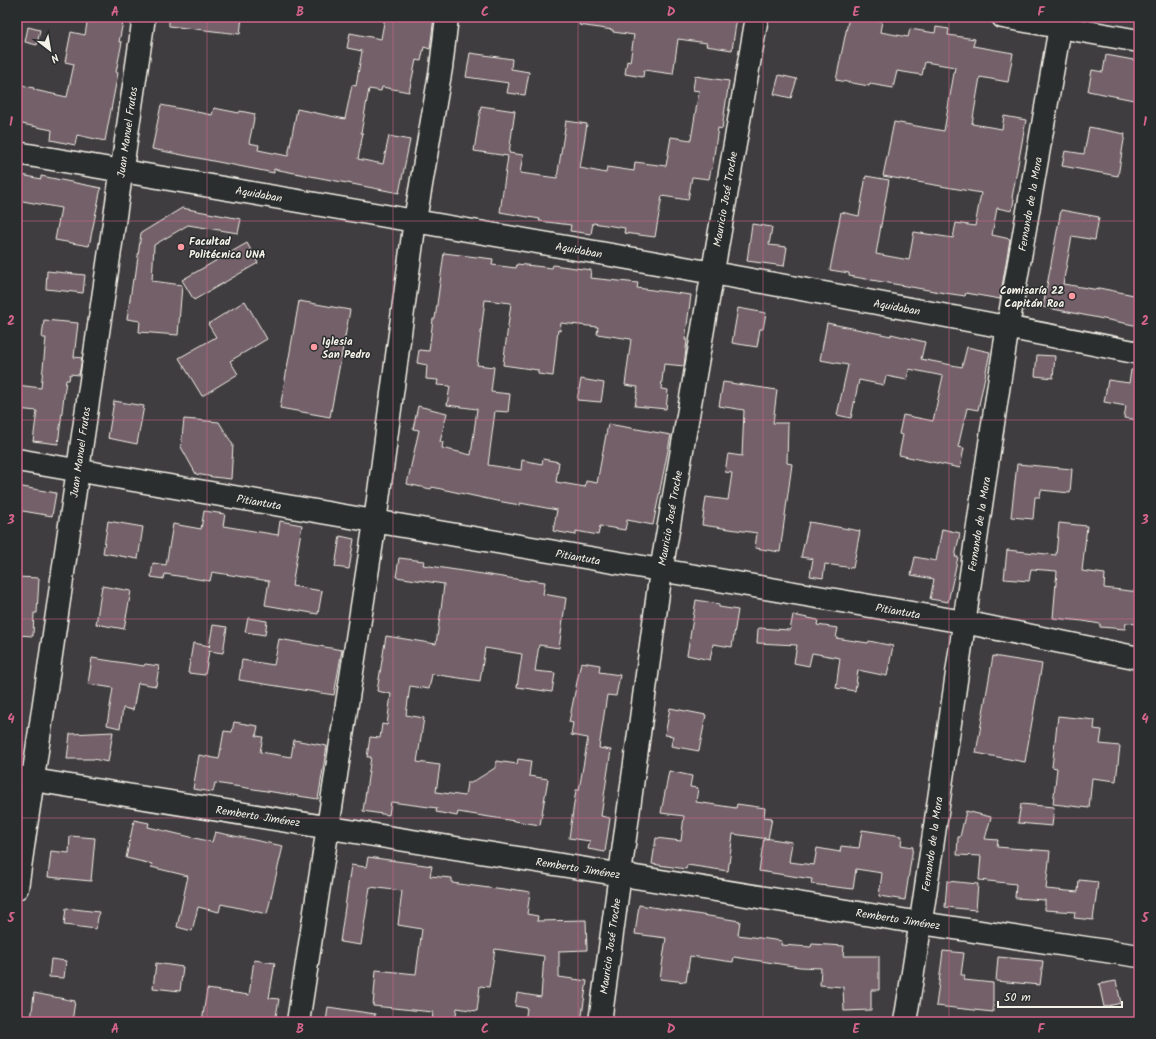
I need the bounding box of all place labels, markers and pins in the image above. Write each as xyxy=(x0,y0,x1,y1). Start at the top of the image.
place label: Facultad Politécnica UNA xyxy=(189,233,266,264)
marker: Facultad Politécnica UNA xyxy=(176,242,186,252)
place label: Comisaría 22 Capitán Roa xyxy=(1000,282,1064,313)
marker: Comisaría 22 Capitán Roa xyxy=(1067,291,1077,301)
place label: Iglesia San Pedro xyxy=(322,333,370,364)
marker: Iglesia San Pedro xyxy=(309,342,319,352)

